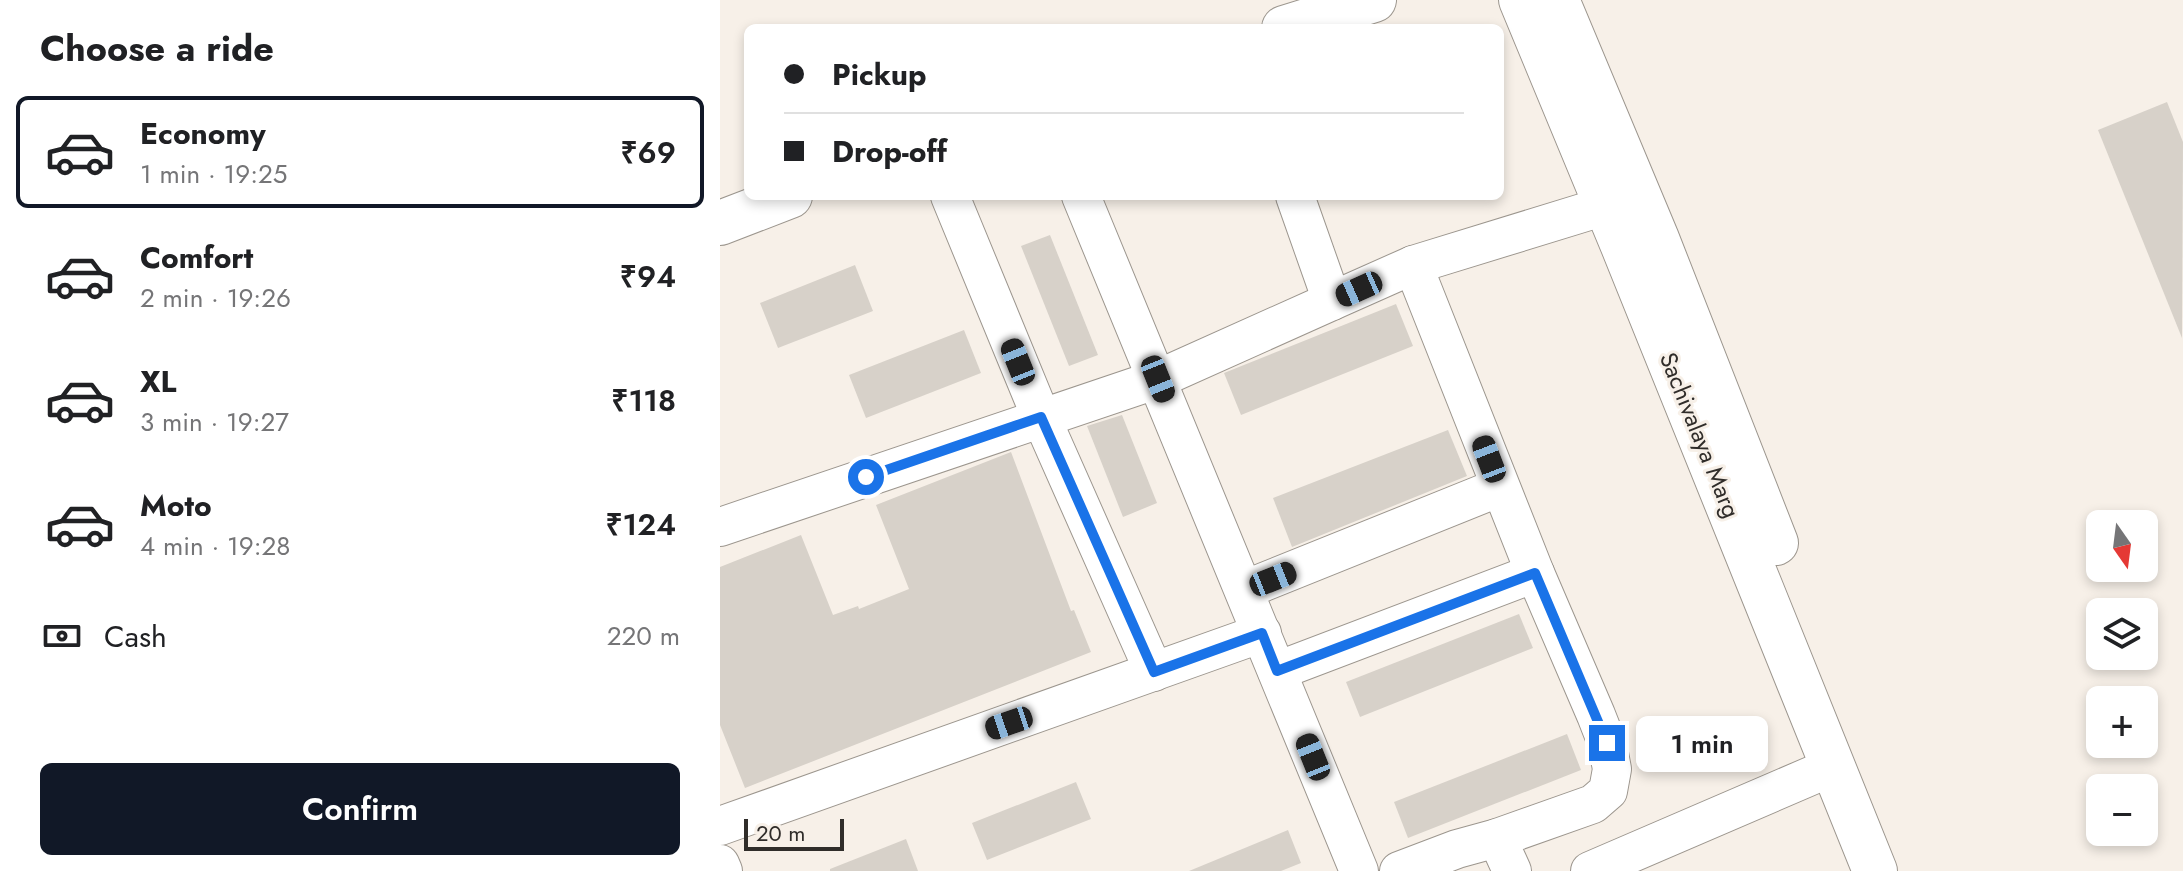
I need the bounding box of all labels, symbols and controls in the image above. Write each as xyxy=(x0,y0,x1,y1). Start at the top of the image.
text: Choose a ride xyxy=(40,22,274,74)
text: Pickup xyxy=(832,53,927,96)
text: Economy xyxy=(140,112,266,155)
icon: car xyxy=(44,116,116,188)
text: Drop-off xyxy=(832,130,947,173)
text: ₹69 xyxy=(620,131,676,174)
text: 1 min · 19:25 xyxy=(140,155,288,193)
text: Comfort xyxy=(140,236,253,279)
icon: car xyxy=(44,240,116,312)
text: ₹94 xyxy=(620,255,676,298)
car xyxy=(1332,268,1386,310)
text: 2 min · 19:26 xyxy=(140,279,291,317)
car xyxy=(998,335,1038,389)
street label: Sachivalaya Marg xyxy=(1651,347,1749,523)
car xyxy=(1138,352,1178,406)
text: XL xyxy=(140,360,176,403)
icon: car xyxy=(44,364,116,436)
text: ₹118 xyxy=(611,379,676,422)
text: 3 min · 19:27 xyxy=(140,403,289,441)
car xyxy=(1469,432,1509,486)
route start xyxy=(848,459,884,495)
text: Moto xyxy=(140,484,212,527)
icon: car xyxy=(44,488,116,560)
text: ₹124 xyxy=(605,503,676,546)
north arrow xyxy=(2086,510,2158,582)
map controls xyxy=(2086,510,2158,846)
text: 4 min · 19:28 xyxy=(140,527,291,565)
car xyxy=(1246,559,1300,599)
button: layers xyxy=(2086,598,2158,670)
icon: cash xyxy=(40,614,84,658)
text: Cash xyxy=(104,615,167,658)
text: 220 m xyxy=(607,617,680,655)
button: + xyxy=(2086,686,2158,758)
car xyxy=(982,704,1036,742)
callout: 1 min xyxy=(1635,715,1767,771)
route end xyxy=(1589,725,1625,761)
text: 1 min xyxy=(1670,725,1734,763)
car xyxy=(1293,730,1333,784)
button: Confirm xyxy=(40,763,680,855)
button: − xyxy=(2086,774,2158,846)
scale bar xyxy=(744,815,844,851)
text: 20 m xyxy=(756,817,805,849)

